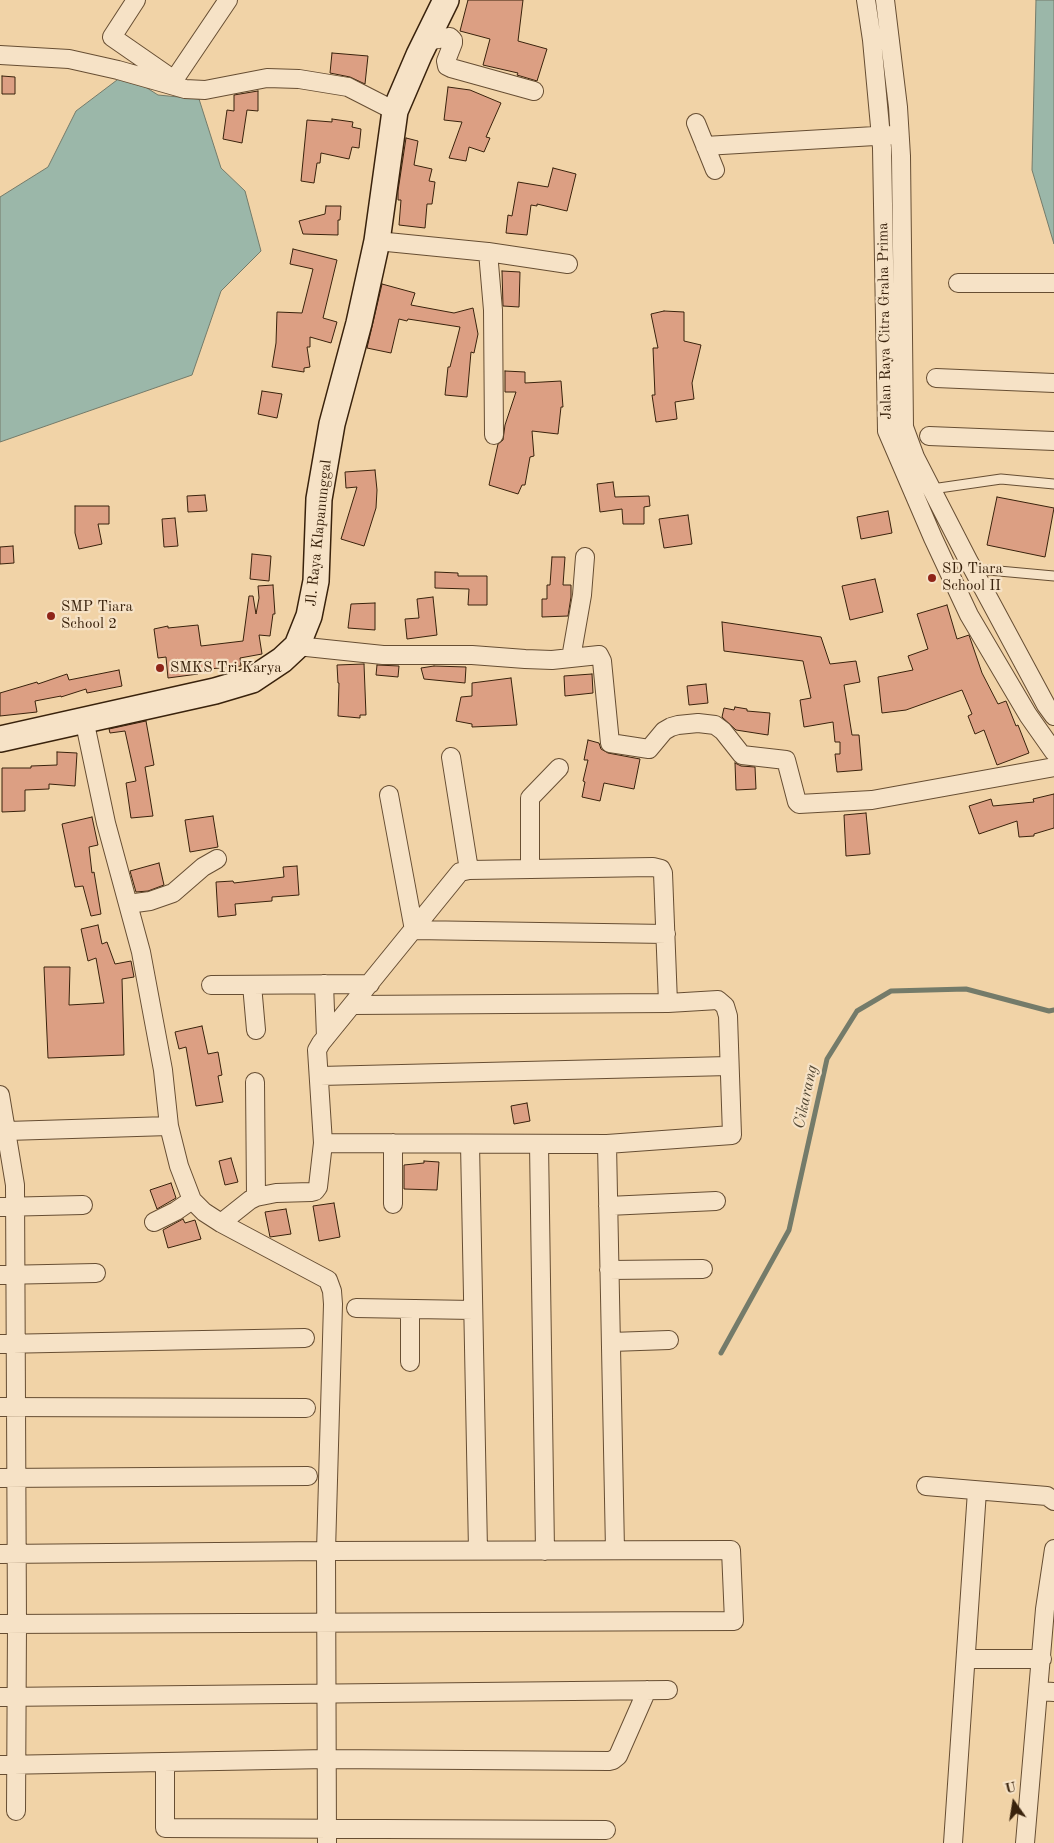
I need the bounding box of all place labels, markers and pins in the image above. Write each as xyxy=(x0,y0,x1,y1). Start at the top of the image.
place label: SD Tiara School II xyxy=(942,560,1003,595)
marker: SD Tiara School II xyxy=(926,572,938,584)
place label: SMP Tiara School 2 xyxy=(61,598,133,633)
marker: SMP Tiara School 2 xyxy=(45,610,57,622)
place label: SMKS Tri Karya xyxy=(170,659,282,677)
marker: SMKS Tri Karya xyxy=(154,662,166,674)

